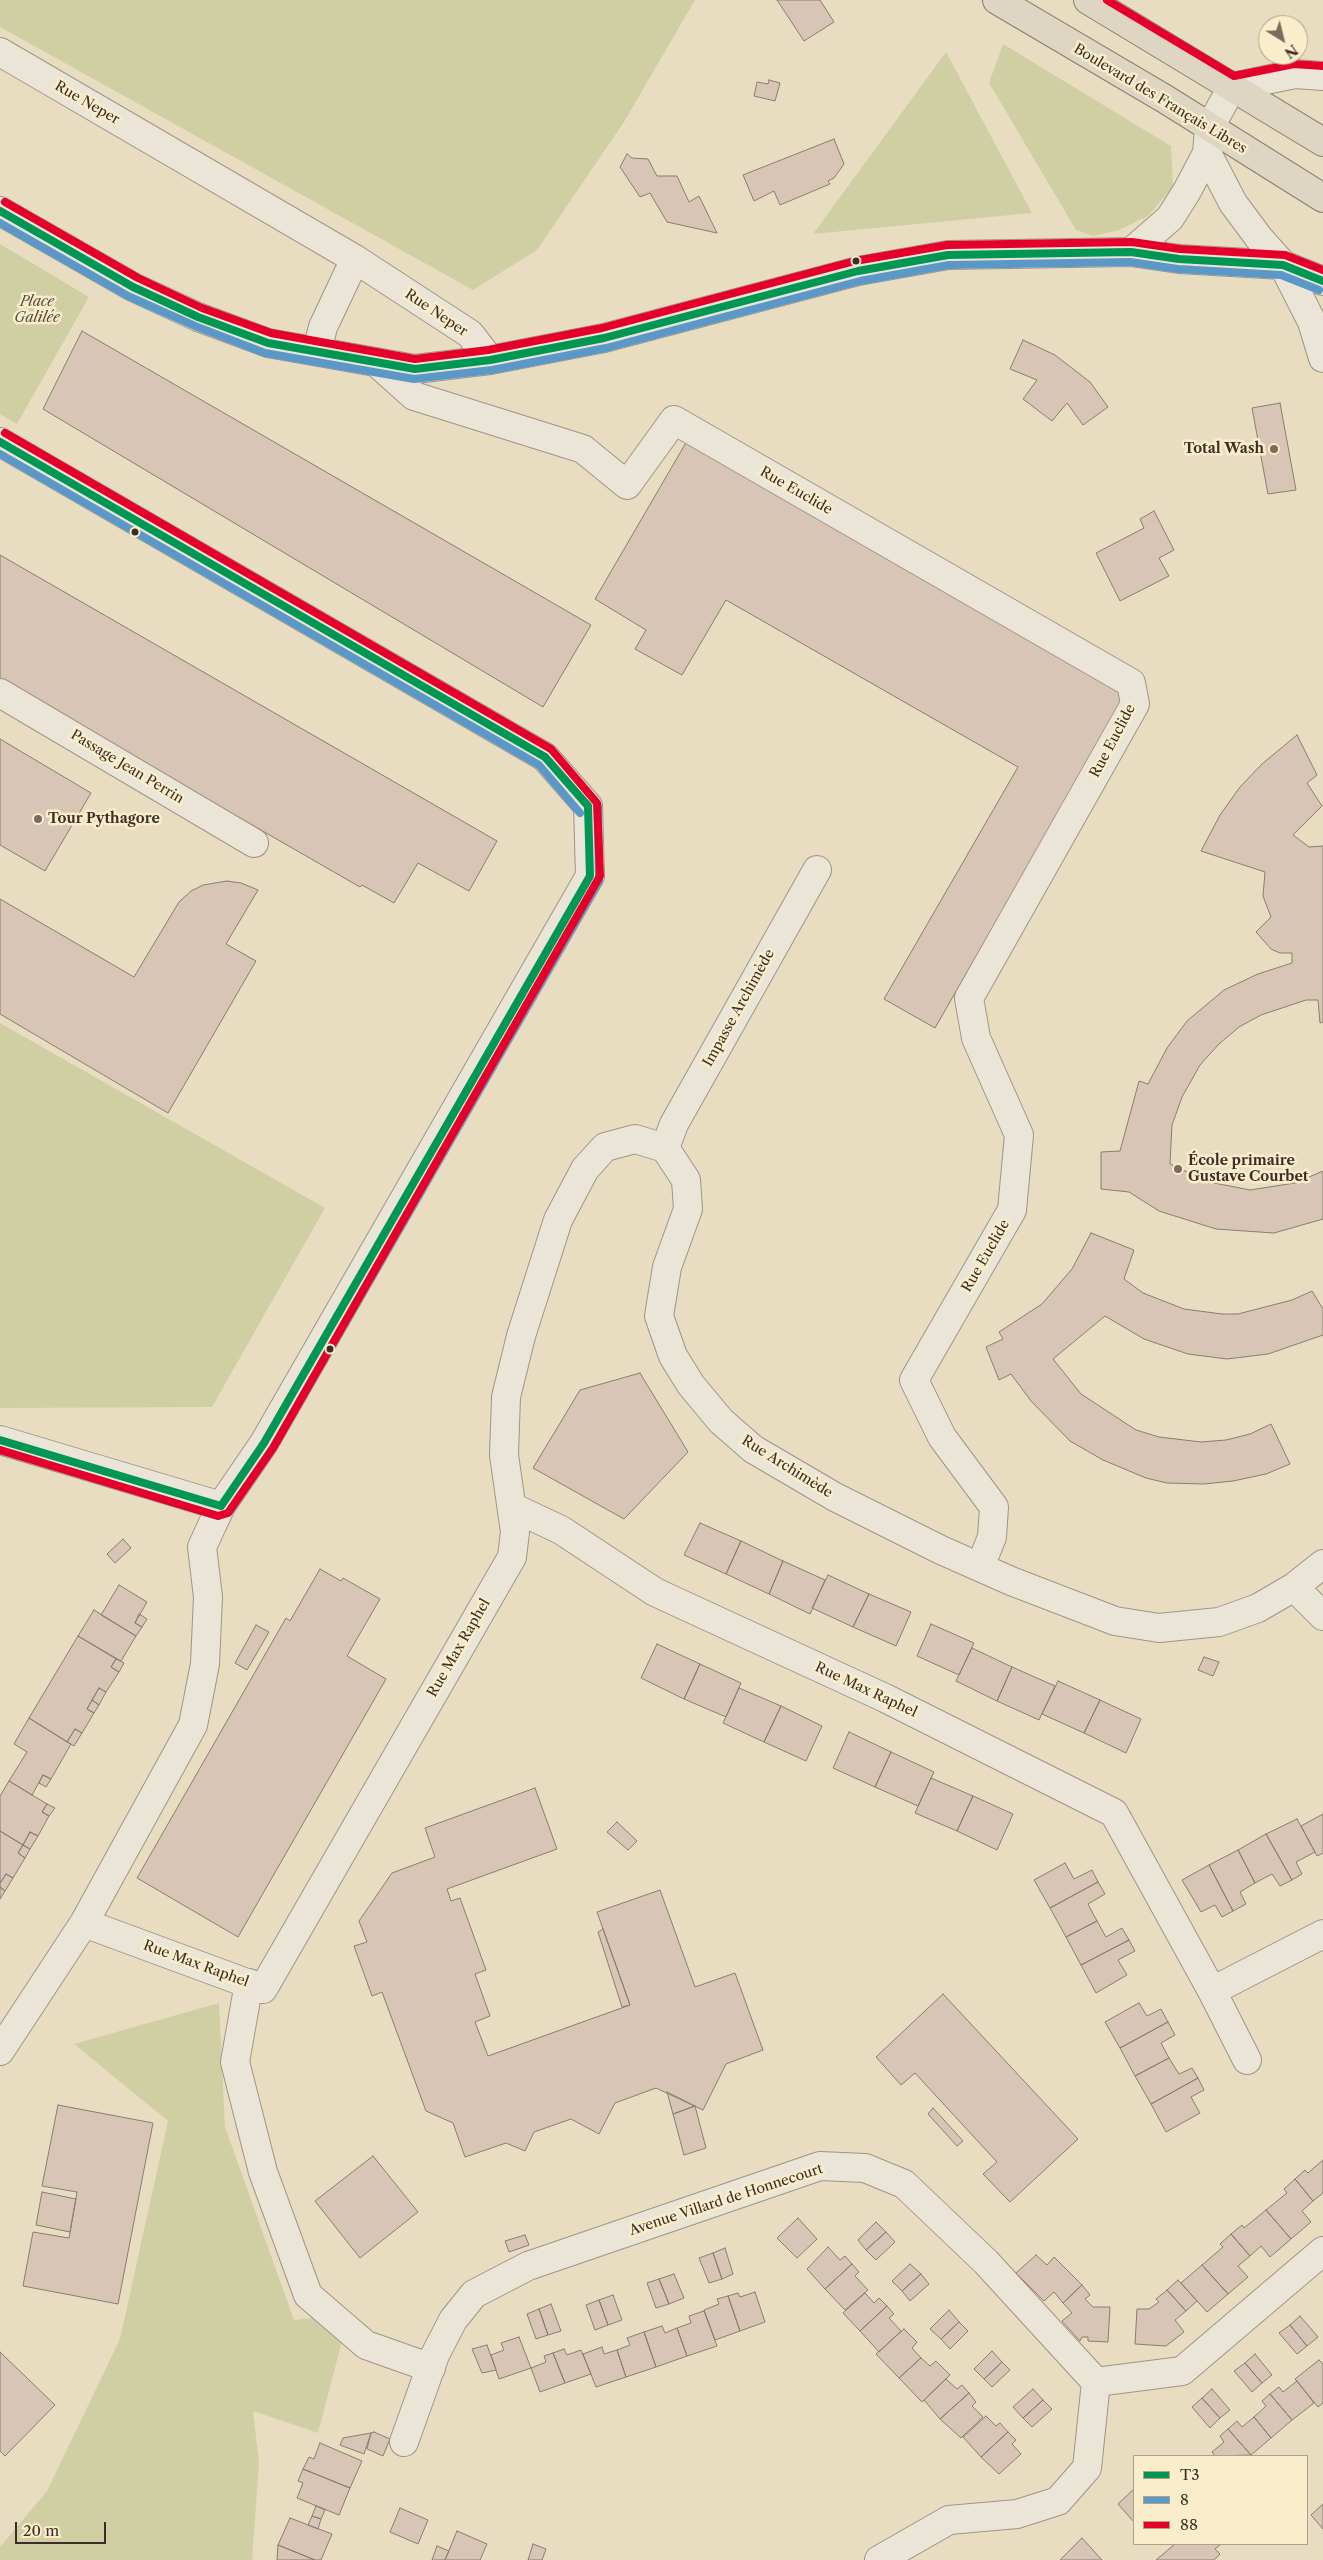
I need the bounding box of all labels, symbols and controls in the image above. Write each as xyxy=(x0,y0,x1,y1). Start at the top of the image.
north arrow xyxy=(1258,15,1308,65)
text: N xyxy=(1281,40,1301,62)
street label: Boulevard des Français Libres xyxy=(1070,41,1250,157)
street label: Rue Neper xyxy=(52,78,122,128)
unlabelled marker xyxy=(851,256,861,266)
street label: Rue Neper xyxy=(402,286,470,340)
park label: Place Galilée xyxy=(14,294,60,326)
place label: Total Wash xyxy=(1184,441,1264,457)
marker: Total Wash xyxy=(1268,443,1280,455)
street label: Rue Euclide xyxy=(757,464,835,518)
unlabelled marker xyxy=(130,527,140,537)
street label: Rue Euclide xyxy=(1087,701,1139,781)
street label: Passage Jean Perrin xyxy=(67,727,187,807)
place label: Tour Pythagore xyxy=(48,811,160,827)
marker: Tour Pythagore xyxy=(32,813,44,825)
street label: Impasse Archimède xyxy=(700,946,778,1070)
place label: École primaire Gustave Courbet xyxy=(1188,1153,1308,1186)
marker: École primaire Gustave Courbet xyxy=(1172,1163,1184,1175)
street label: Rue Euclide xyxy=(959,1217,1013,1295)
unlabelled marker xyxy=(325,1344,335,1354)
street label: Rue Archimède xyxy=(738,1432,836,1502)
street label: Rue Max Raphel xyxy=(424,1596,494,1700)
street label: Rue Max Raphel xyxy=(812,1659,920,1721)
street label: Rue Max Raphel xyxy=(141,1937,251,1991)
street label: Avenue Villard de Honnecourt xyxy=(627,2161,825,2239)
legend xyxy=(1133,2455,1308,2545)
text: T3 xyxy=(1180,2465,1200,2484)
text: 8 xyxy=(1180,2490,1189,2509)
scale bar xyxy=(18,2512,109,2544)
text: 88 xyxy=(1180,2515,1198,2534)
text: 20 m xyxy=(23,2521,59,2540)

